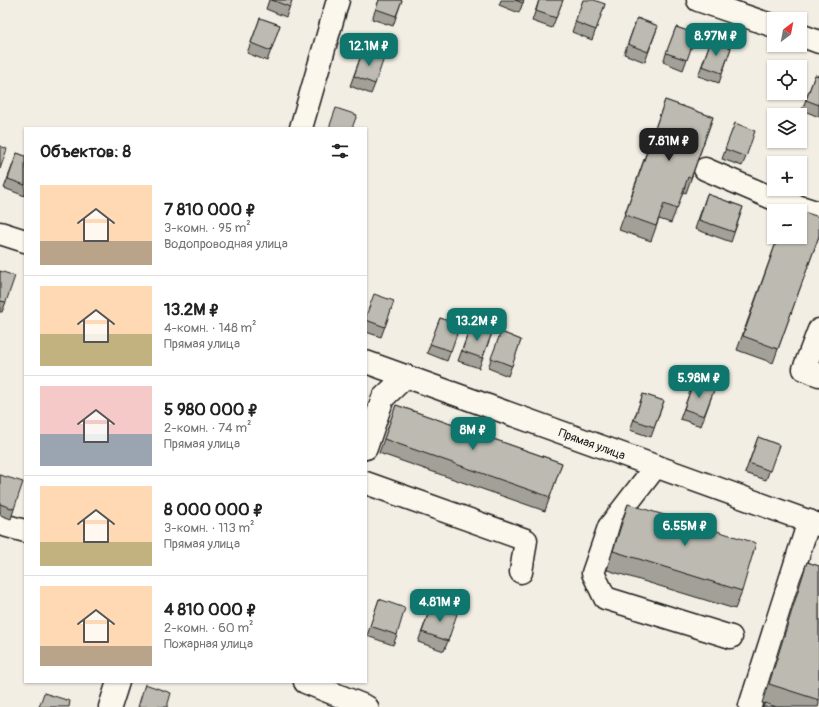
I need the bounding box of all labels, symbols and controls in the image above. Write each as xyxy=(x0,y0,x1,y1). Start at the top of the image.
north arrow xyxy=(767,12,807,52)
map controls xyxy=(767,12,807,244)
pin: 8.97M ₽ xyxy=(679,23,753,57)
text: 8.97M ₽ xyxy=(695,28,737,44)
pin: 12.1M ₽ xyxy=(332,33,406,67)
text: 12.1M ₽ xyxy=(349,38,389,54)
button: locate xyxy=(767,60,807,100)
button: layers xyxy=(767,108,807,148)
pin: 7.81M ₽ xyxy=(632,128,706,162)
text: 7.81M ₽ xyxy=(648,133,690,149)
icon: filters xyxy=(329,140,351,162)
text: Объектов: 8 xyxy=(40,141,131,162)
button: + xyxy=(767,156,807,196)
text: 7 810 000 ₽ xyxy=(164,199,256,220)
icon: home xyxy=(72,201,120,249)
button: − xyxy=(767,204,807,244)
text: 3-комн. · 95 m² xyxy=(164,220,251,236)
text: Водопроводная улица xyxy=(164,236,288,252)
text: 13.2M ₽ xyxy=(164,299,220,320)
icon: home xyxy=(72,302,120,350)
pin: 13.2M ₽ xyxy=(440,308,514,342)
text: 13.2M ₽ xyxy=(456,313,498,329)
text: 4-комн. · 148 m² xyxy=(164,320,257,336)
text: Прямая улица xyxy=(164,336,240,352)
pin: 5.98M ₽ xyxy=(662,365,736,399)
text: 5.98M ₽ xyxy=(677,370,721,386)
text: 5 980 000 ₽ xyxy=(164,399,258,420)
icon: home xyxy=(72,402,120,450)
pin: 8M ₽ xyxy=(449,417,497,451)
text: 2-комн. · 74 m² xyxy=(164,420,251,436)
text: 8M ₽ xyxy=(460,422,486,438)
street label: Прямая улица xyxy=(556,425,628,464)
text: Прямая улица xyxy=(164,436,240,452)
text: 8 000 000 ₽ xyxy=(164,499,264,520)
icon: home xyxy=(72,502,120,550)
pin: 6.55M ₽ xyxy=(648,513,722,547)
text: 6.55M ₽ xyxy=(663,518,707,534)
text: 3-комн. · 113 m² xyxy=(164,520,254,536)
text: Прямая улица xyxy=(164,536,240,552)
pin: 4.81M ₽ xyxy=(403,589,477,623)
text: 4.81M ₽ xyxy=(419,594,461,610)
text: 4 810 000 ₽ xyxy=(164,599,257,620)
icon: home xyxy=(72,602,120,650)
text: 2-комн. · 60 m² xyxy=(164,620,254,636)
text: Пожарная улица xyxy=(164,636,253,652)

